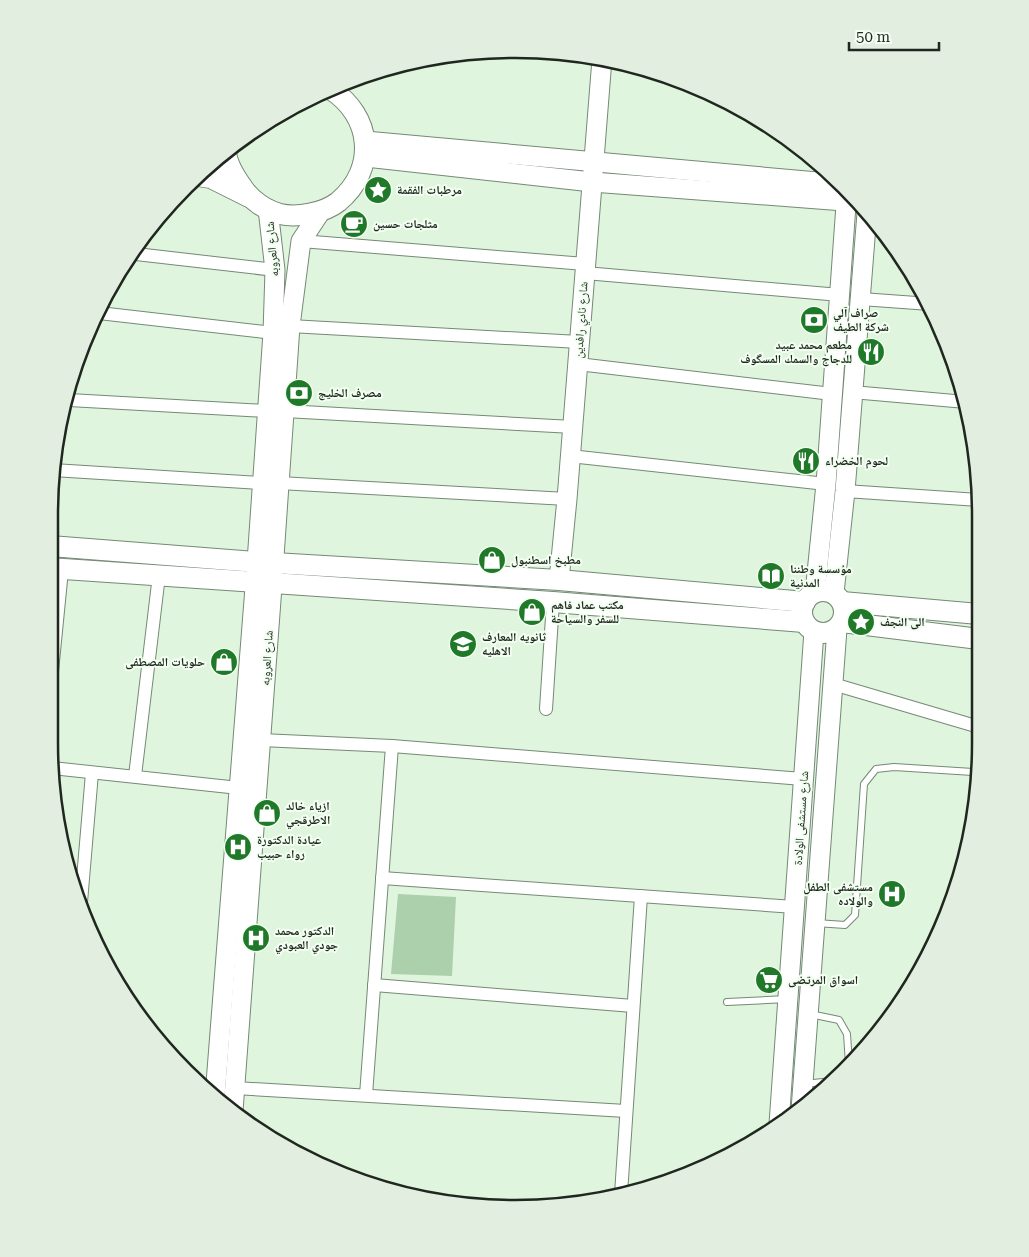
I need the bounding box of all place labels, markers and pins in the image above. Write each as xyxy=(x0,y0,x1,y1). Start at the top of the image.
place icon: مرطبات الفقمة xyxy=(363,175,393,205)
place label: مرطبات الفقمة xyxy=(397,183,462,197)
cafe icon: مثلجات حسين xyxy=(339,209,369,239)
place label: مثلجات حسين xyxy=(373,217,438,232)
bank icon: صراف آلي شركة الطيف xyxy=(799,305,829,335)
place label: صراف آلي شركة الطيف xyxy=(833,306,889,334)
restaurant icon: مطعم محمد عبيد للدجاج والسمك المسگوف xyxy=(856,337,886,367)
place label: مطعم محمد عبيد للدجاج والسمك المسگوف xyxy=(740,338,852,367)
bank icon: مصرف الخليج xyxy=(284,378,314,408)
place label: مصرف الخليج xyxy=(318,386,382,401)
restaurant icon: لحوم الخضراء xyxy=(791,446,821,476)
place label: لحوم الخضراء xyxy=(825,454,888,469)
shop icon: مطبخ اسطنبول xyxy=(477,545,507,575)
place label: مطبخ اسطنبول xyxy=(511,553,581,568)
library icon: مؤسسة وطننا المدنية xyxy=(756,561,786,591)
place label: مؤسسة وطننا المدنية xyxy=(790,562,852,590)
shop icon: مكتب عماد فاهم للسفر والسياحة xyxy=(517,597,547,627)
place label: مكتب عماد فاهم للسفر والسياحة xyxy=(551,598,624,626)
place icon: الى النجف xyxy=(846,607,876,637)
place label: الى النجف xyxy=(880,615,925,630)
school or university icon: ثانويه المعارف الاهليه xyxy=(448,629,478,659)
place label: ثانويه المعارف الاهليه xyxy=(482,630,547,658)
shop icon: حلويات المصطفى xyxy=(209,647,239,677)
place label: حلويات المصطفى xyxy=(125,655,205,670)
shop icon: ازياء خالد الاطرقجي xyxy=(252,798,282,828)
place label: ازياء خالد الاطرقجي xyxy=(286,799,330,830)
hospital icon: عيادة الدكتورة رواء حبيب xyxy=(223,832,253,862)
place label: عيادة الدكتورة رواء حبيب xyxy=(257,833,321,861)
hospital icon: مستشفى الطفل والولاده xyxy=(877,879,907,909)
place label: مستشفى الطفل والولاده xyxy=(803,880,873,908)
hospital icon: الدكتور محمد جودي العبودي xyxy=(241,923,271,953)
place label: الدكتور محمد جودي العبودي xyxy=(275,924,338,955)
supermarket icon: اسواق المرتضى xyxy=(754,965,784,995)
place label: اسواق المرتضى xyxy=(788,973,858,988)

